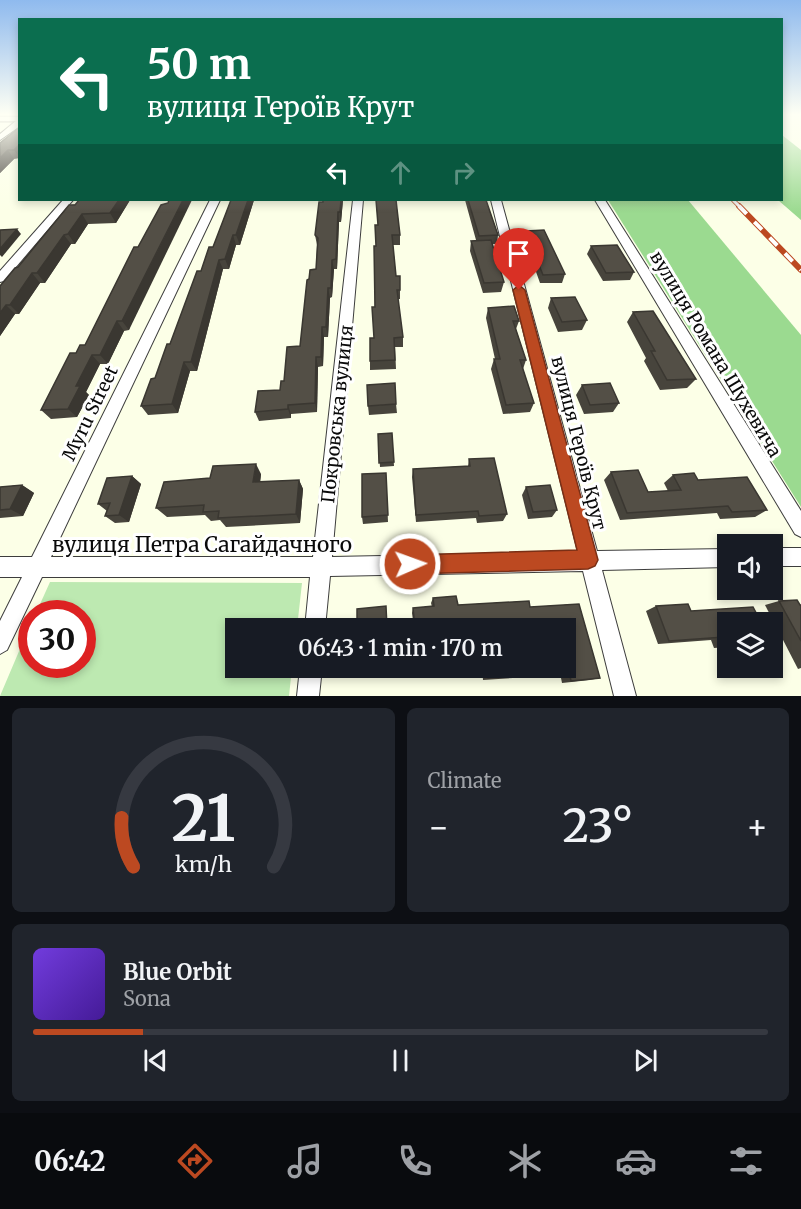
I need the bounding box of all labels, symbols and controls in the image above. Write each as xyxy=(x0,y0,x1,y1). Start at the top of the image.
text: 50 m xyxy=(147,38,251,90)
icon: left xyxy=(48,42,126,120)
text: вулиця Героїв Крут xyxy=(147,90,414,124)
icon: left xyxy=(321,156,354,189)
icon: ahead xyxy=(384,156,417,189)
icon: right xyxy=(447,156,480,189)
pin xyxy=(493,228,544,290)
icon: arrive xyxy=(502,237,535,270)
street label: вулиця Романа Шухевича xyxy=(645,247,787,462)
street label: Покровська вулиця xyxy=(316,323,358,504)
street label: вулиця Героїв Крут xyxy=(546,354,612,532)
street label: Myru Street xyxy=(57,362,123,464)
street label: вулиця Петра Сагайдачного xyxy=(52,531,352,558)
position arrow xyxy=(378,532,442,596)
map controls xyxy=(717,534,783,678)
button: sound xyxy=(717,534,783,600)
speed limit sign: 30 xyxy=(18,600,96,678)
button: layers xyxy=(717,612,783,678)
text: 06:43 · 1 min · 170 m xyxy=(298,634,503,662)
text: Climate xyxy=(428,768,502,793)
text: 21 xyxy=(171,780,235,858)
text: 23° xyxy=(562,798,633,854)
text: − xyxy=(428,807,450,848)
text: + xyxy=(746,807,768,848)
text: km/h xyxy=(175,851,232,878)
text: Blue Orbit xyxy=(123,958,232,986)
text: Sona xyxy=(123,986,171,1011)
icon: previous xyxy=(139,1044,172,1077)
icon: pause xyxy=(384,1044,417,1077)
icon: next xyxy=(629,1044,662,1077)
icon: directions xyxy=(174,1140,216,1182)
icon: music xyxy=(284,1140,326,1182)
icon: phone xyxy=(394,1140,436,1182)
icon: climate xyxy=(504,1140,546,1182)
icon: car xyxy=(615,1140,657,1182)
icon: filters xyxy=(725,1140,767,1182)
text: 06:42 xyxy=(34,1144,106,1178)

